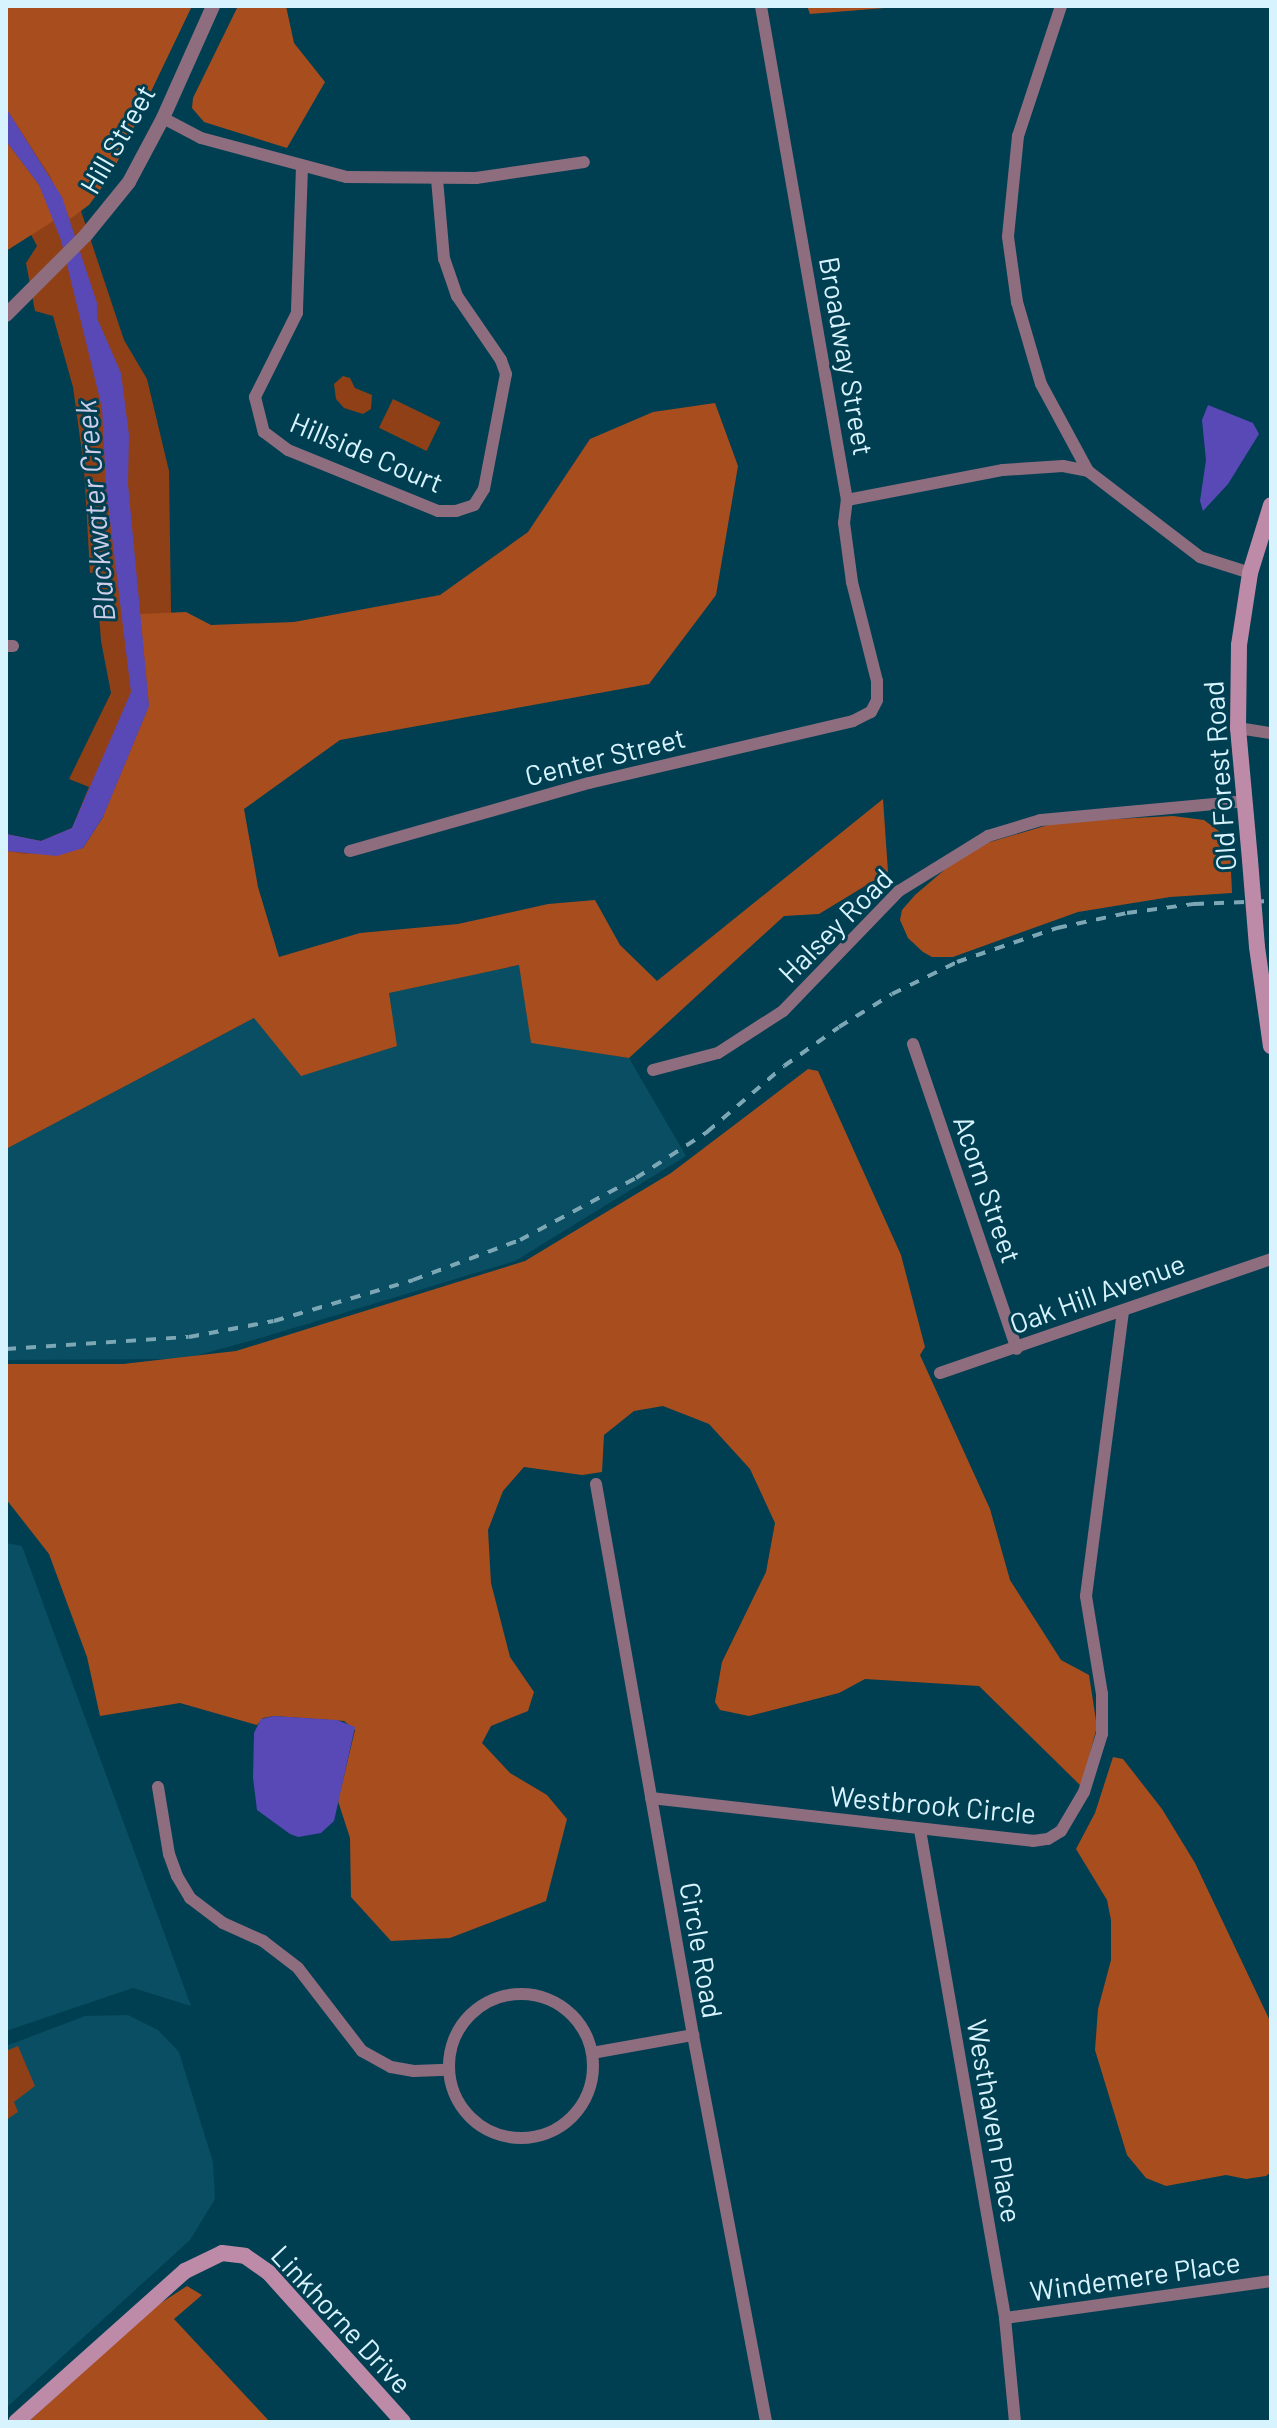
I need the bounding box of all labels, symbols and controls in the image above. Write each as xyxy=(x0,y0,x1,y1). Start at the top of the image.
street label: Hill Street xyxy=(72,78,162,200)
street label: Broadway Street xyxy=(813,254,881,458)
water label: Blackwater Creek xyxy=(66,399,122,623)
street label: Hillside Court xyxy=(286,405,448,499)
street label: Old Forest Road xyxy=(1196,680,1242,872)
street label: Center Street xyxy=(521,720,689,792)
street label: Halsey Road xyxy=(771,861,899,989)
street label: Acorn Street xyxy=(947,1111,1029,1267)
street label: Oak Hill Avenue xyxy=(1005,1246,1189,1340)
street label: Westbrook Circle xyxy=(828,1778,1038,1830)
street label: Circle Road xyxy=(674,1879,730,2021)
street label: Westhaven Place xyxy=(961,2017,1029,2225)
street label: Linkhorne Drive xyxy=(265,2238,419,2400)
street label: Windemere Place xyxy=(1028,2245,1242,2307)

